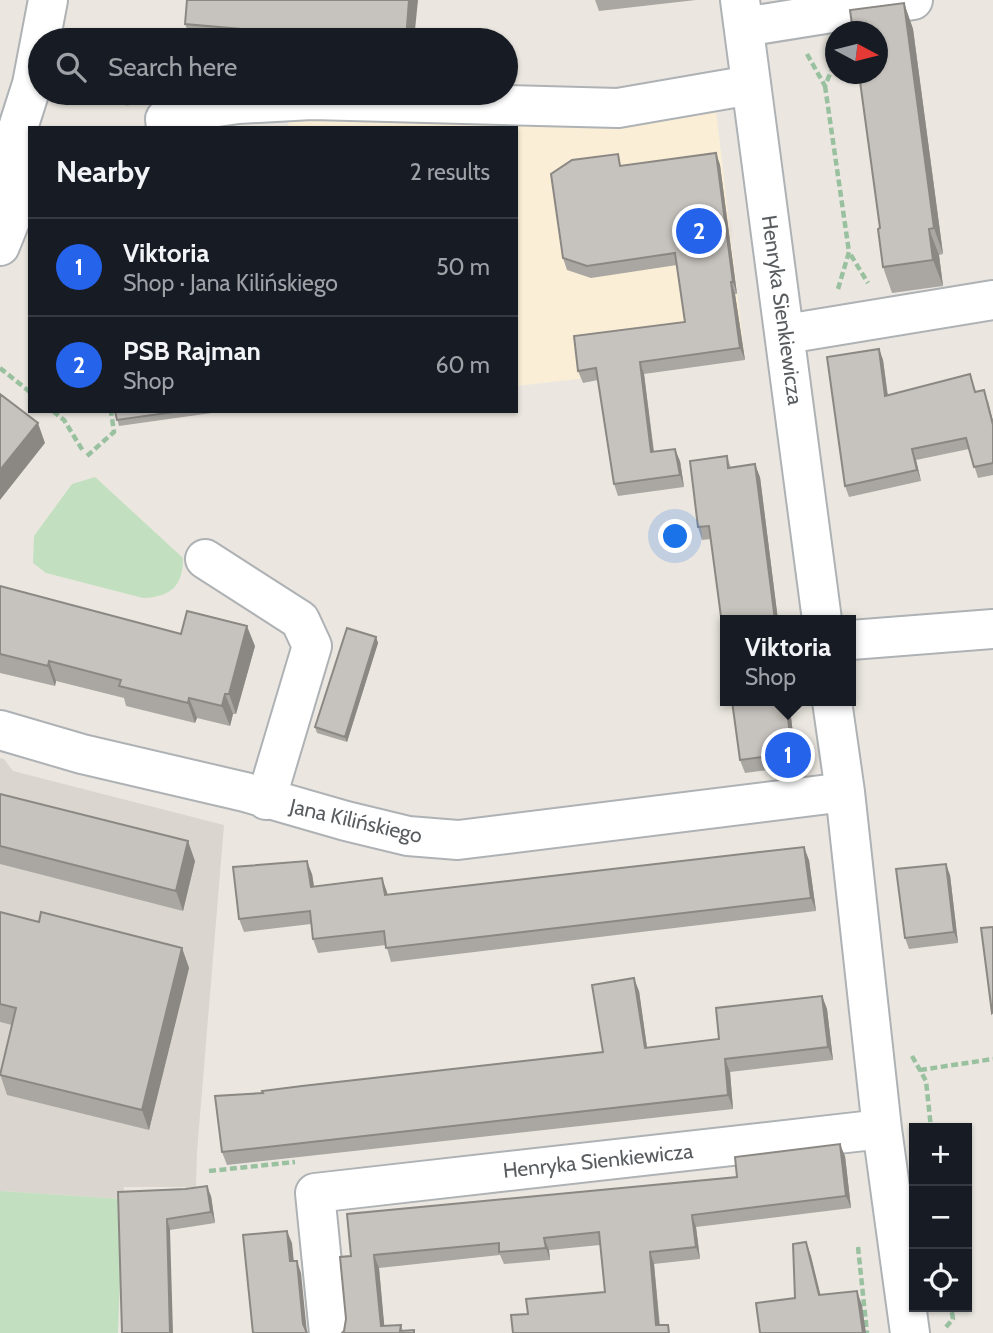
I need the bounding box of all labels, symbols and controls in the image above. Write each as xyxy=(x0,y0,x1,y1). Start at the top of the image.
north arrow xyxy=(825,21,888,84)
search box xyxy=(28,28,518,105)
icon: search xyxy=(52,48,90,86)
text: Search here xyxy=(108,51,237,83)
text: Nearby xyxy=(56,153,150,190)
text: 2 results xyxy=(410,158,490,186)
pin: 2 xyxy=(676,205,722,257)
street label: Henryka Sienkiewicza xyxy=(757,213,808,406)
text: Viktoria xyxy=(123,237,209,269)
text: 1 xyxy=(75,253,83,281)
text: 50 m xyxy=(436,253,490,281)
text: Shop · Jana Kilińskiego xyxy=(123,269,338,297)
text: PSB Rajman xyxy=(123,335,261,367)
text: 2 xyxy=(73,351,85,379)
text: 60 m xyxy=(436,351,490,379)
text: Shop xyxy=(123,367,174,395)
your location xyxy=(658,519,692,553)
popup xyxy=(720,615,856,706)
text: Viktoria xyxy=(745,631,831,663)
text: Shop xyxy=(745,663,796,691)
pin: 1 xyxy=(765,729,811,781)
street label: Jana Kilińskiego xyxy=(287,793,425,848)
map controls xyxy=(909,1123,972,1312)
button: + xyxy=(909,1123,972,1186)
street label: Henryka Sienkiewicza xyxy=(502,1138,694,1183)
button: − xyxy=(909,1186,972,1249)
button: locate xyxy=(909,1249,972,1312)

